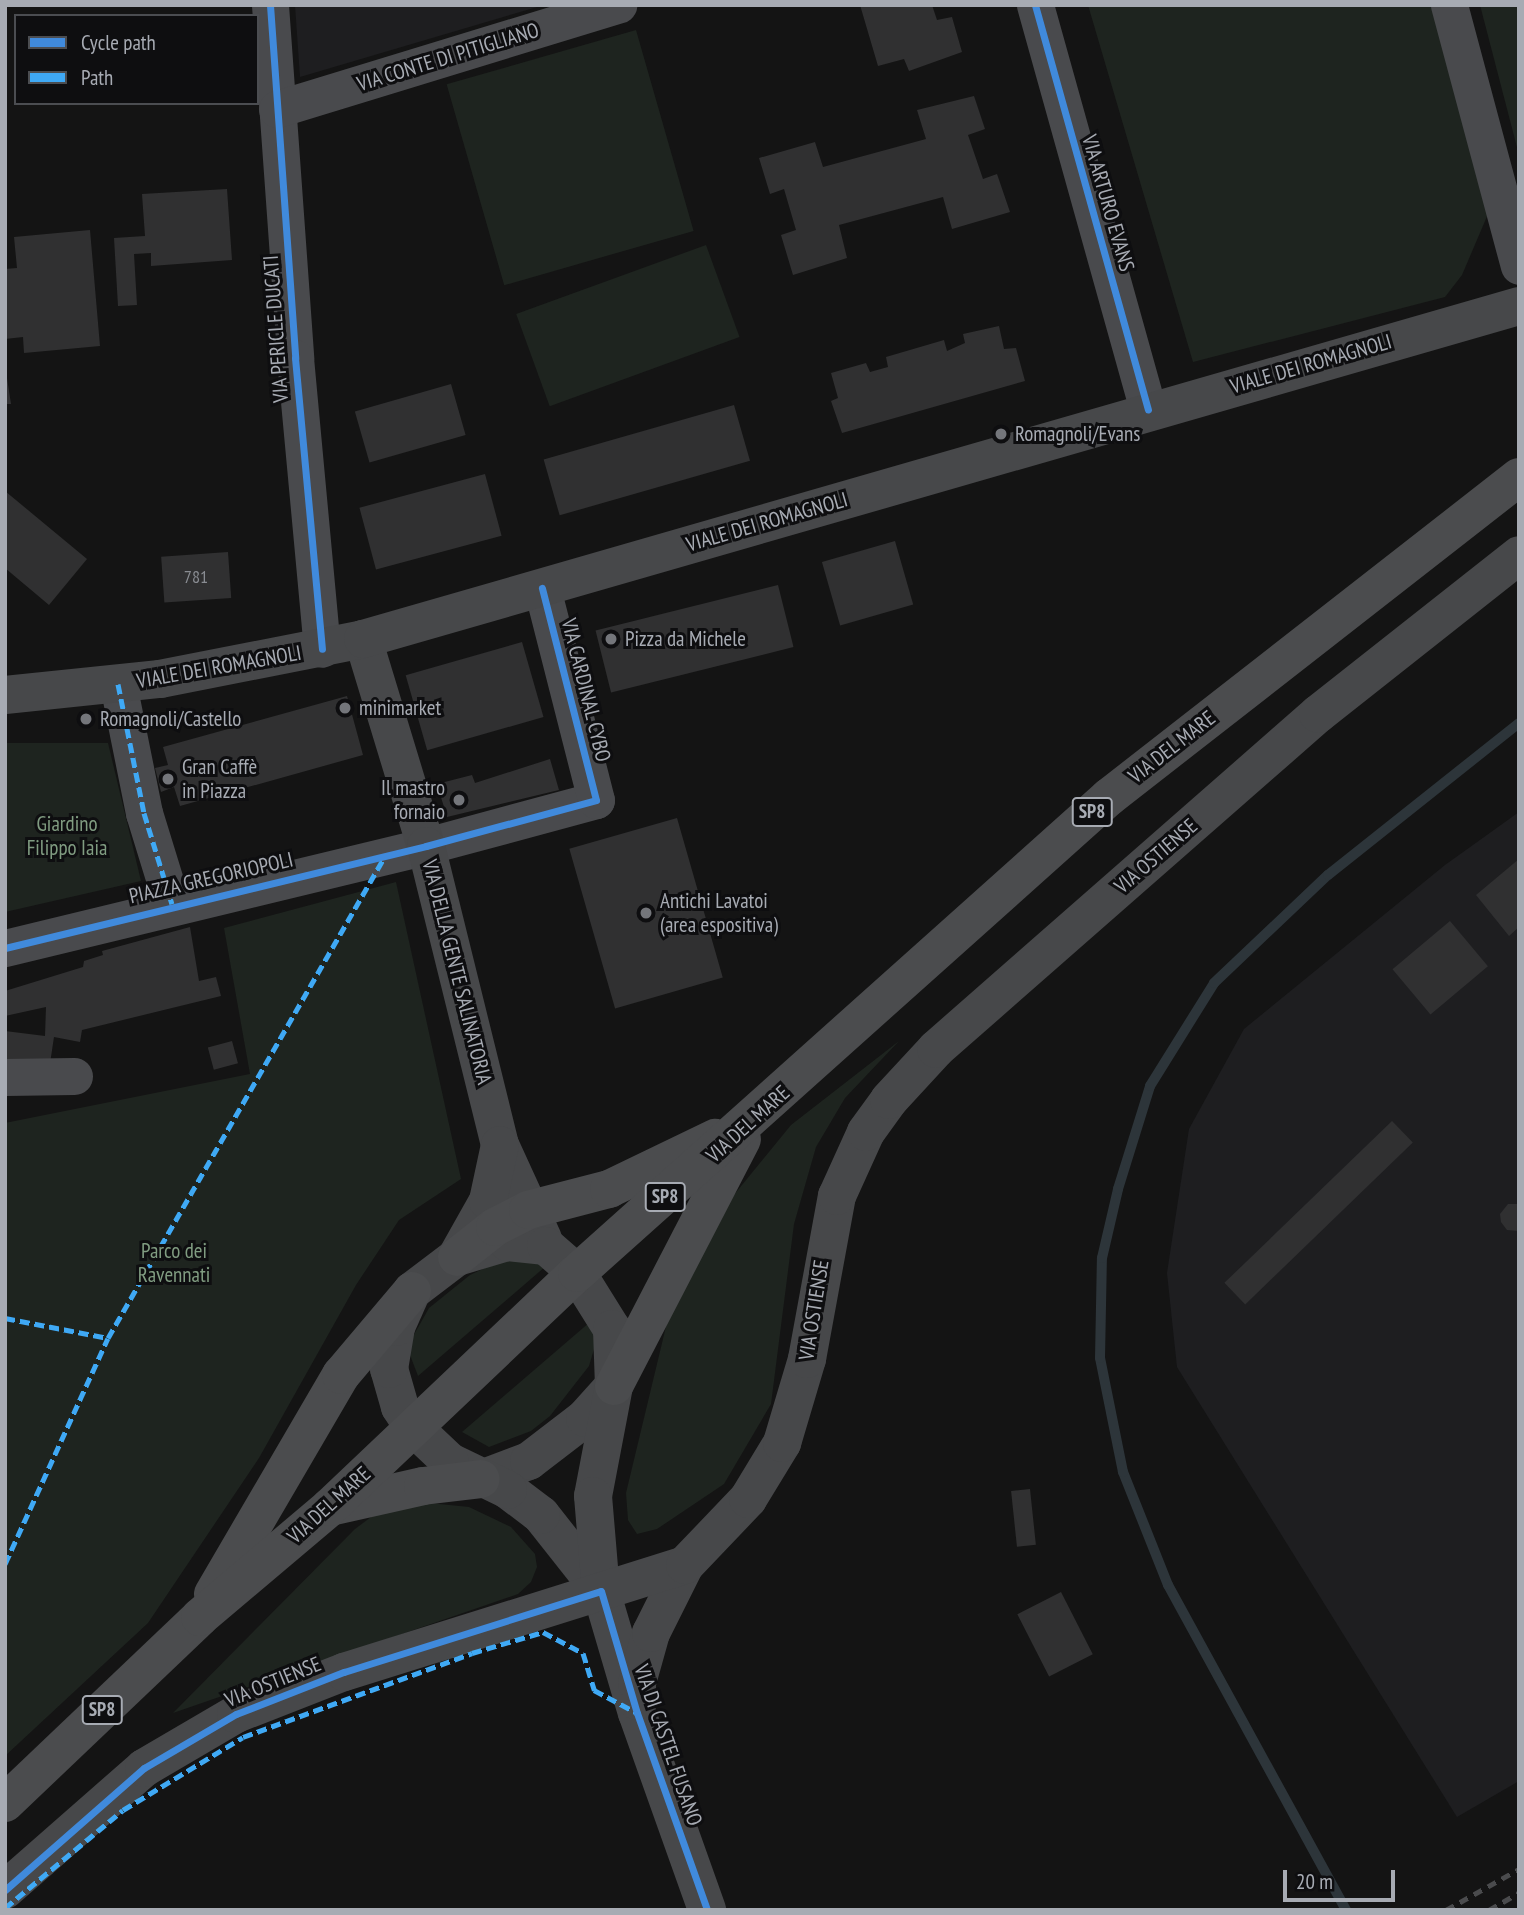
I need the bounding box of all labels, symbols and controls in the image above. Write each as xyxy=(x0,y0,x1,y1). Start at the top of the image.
legend xyxy=(14,14,259,105)
street label: VIA CONTE DI PITIGLIANO xyxy=(354,17,542,97)
text: Cycle path xyxy=(81,29,156,56)
text: Path xyxy=(81,64,113,91)
street label: VIA ARTURO EVANS xyxy=(1076,131,1140,275)
street label: VIA PERICLE DUCATI xyxy=(258,254,294,404)
street label: VIALE DEI ROMAGNOLI xyxy=(1227,329,1395,399)
place label: Romagnoli/Evans xyxy=(1015,421,1140,447)
marker: Romagnoli/Evans xyxy=(993,426,1009,442)
street label: VIALE DEI ROMAGNOLI xyxy=(683,487,851,557)
house number: 781 xyxy=(184,566,208,588)
street label: VIA CARDINAL CYBO xyxy=(556,615,616,765)
place label: Pizza da Michele xyxy=(625,626,746,652)
marker: Pizza da Michele xyxy=(603,631,619,647)
street label: VIALE DEI ROMAGNOLI xyxy=(135,640,303,694)
place label: minimarket xyxy=(359,695,441,721)
marker: minimarket xyxy=(337,700,353,716)
street label: VIA DEL MARE xyxy=(1123,705,1221,789)
place label: Romagnoli/Castello xyxy=(100,706,241,732)
marker: Romagnoli/Castello xyxy=(78,711,94,727)
place label: Gran Caffè in Piazza xyxy=(182,754,257,804)
marker: Gran Caffè in Piazza xyxy=(160,771,176,787)
place label: Il mastro fornaio xyxy=(381,775,445,825)
marker: Il mastro fornaio xyxy=(451,792,467,808)
road number: SP8 xyxy=(1071,796,1113,828)
park label: Giardino Filippo Iaia xyxy=(27,811,107,861)
street label: VIA OSTIENSE xyxy=(1109,813,1203,899)
street label: PIAZZA GREGORIOPOLI xyxy=(126,847,296,909)
street label: VIA DELLA GENTE SALINATORIA xyxy=(417,856,497,1088)
place label: Antichi Lavatoi (area espositiva) xyxy=(660,888,778,938)
marker: Antichi Lavatoi (area espositiva) xyxy=(638,905,654,921)
street label: VIA DEL MARE xyxy=(701,1080,795,1168)
road number: SP8 xyxy=(644,1182,686,1212)
park label: Parco dei Ravennati xyxy=(138,1238,210,1288)
street label: VIA OSTIENSE xyxy=(794,1258,834,1362)
street label: VIA DEL MARE xyxy=(282,1461,376,1549)
street label: VIA OSTIENSE xyxy=(221,1651,325,1713)
street label: VIA DI CASTEL FUSANO xyxy=(628,1660,708,1830)
road number: SP8 xyxy=(81,1694,123,1726)
scale bar xyxy=(1286,1856,1398,1900)
text: 20 m xyxy=(1296,1868,1333,1895)

